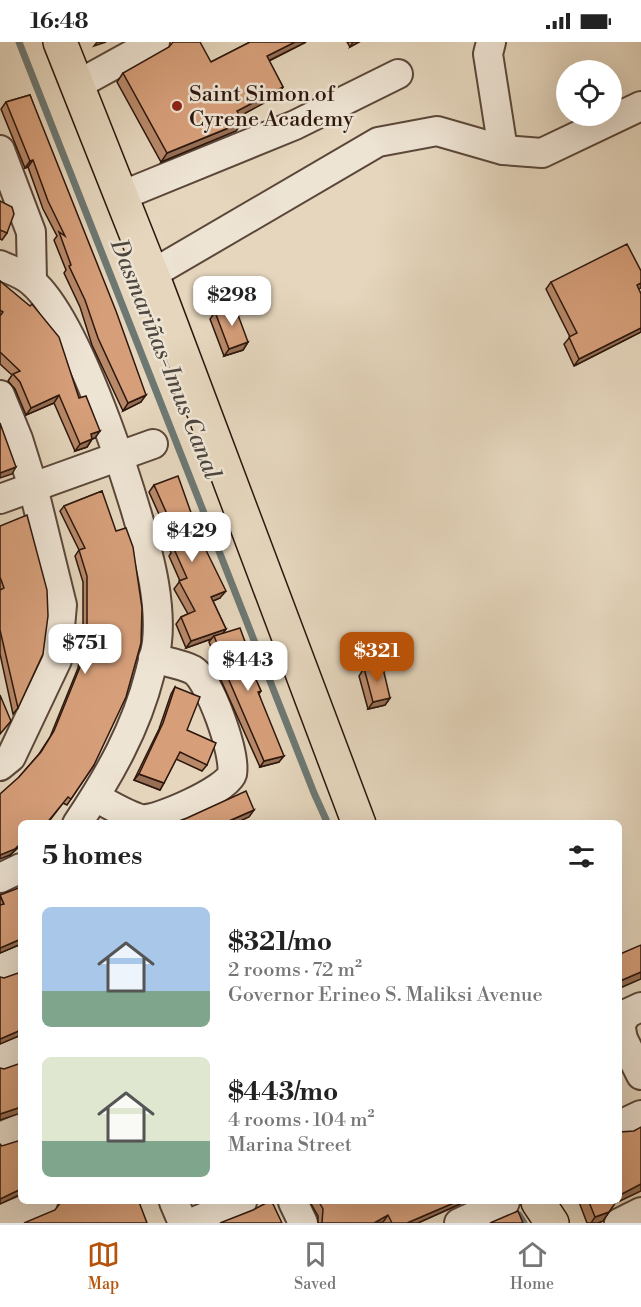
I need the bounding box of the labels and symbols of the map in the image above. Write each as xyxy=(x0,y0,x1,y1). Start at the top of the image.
place label: Saint Simon of Cyrene Academy xyxy=(189,81,354,133)
marker: Saint Simon of Cyrene Academy xyxy=(170,99,184,113)
water label: Dasmariñas-Imus Canal xyxy=(103,234,227,484)
pin: $298 xyxy=(196,276,268,327)
pin: $429 xyxy=(156,512,228,563)
pin: $751 xyxy=(49,624,121,675)
pin: $321 xyxy=(341,632,413,683)
pin: $443 xyxy=(212,641,284,692)

